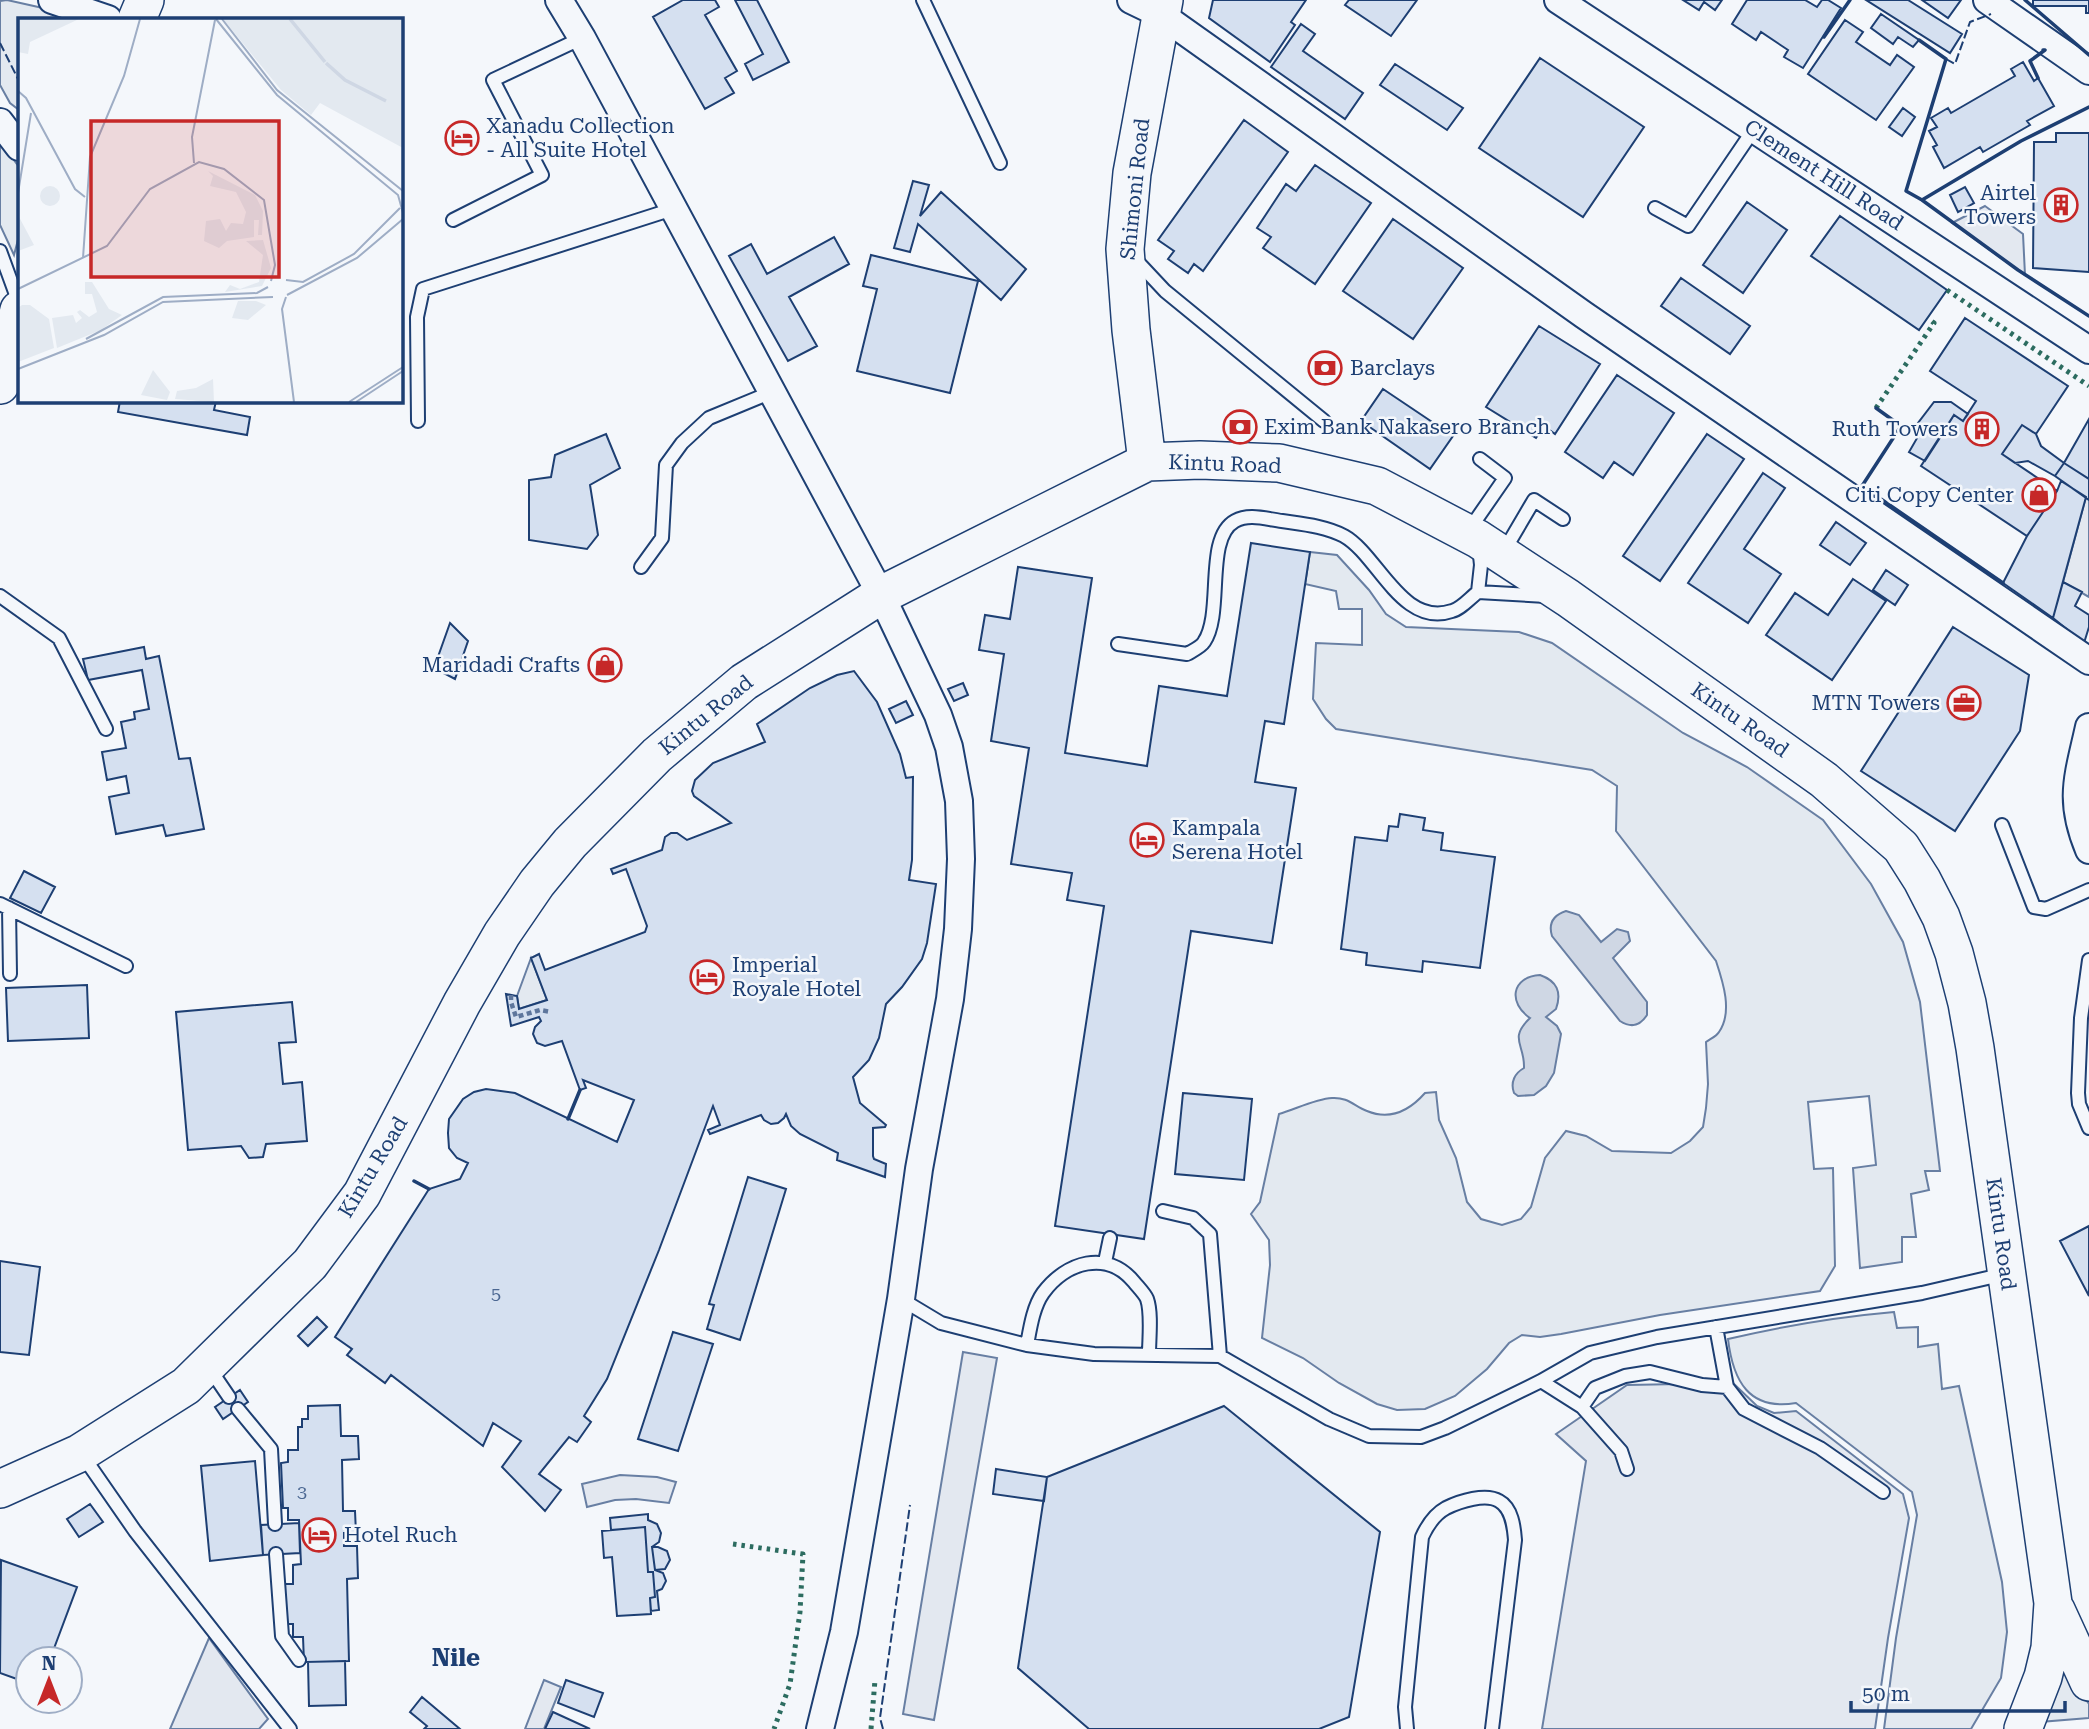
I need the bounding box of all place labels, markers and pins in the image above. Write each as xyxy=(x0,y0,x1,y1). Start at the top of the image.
place label: Xanadu Collection - All Suite Hotel xyxy=(486,114,675,162)
hotel icon: Xanadu Collection - All Suite Hotel xyxy=(443,119,481,157)
place label: Airtel Towers xyxy=(1964,181,2037,229)
building icon: Airtel Towers xyxy=(2042,186,2080,224)
bank icon: Barclays xyxy=(1306,349,1344,387)
place label: Barclays xyxy=(1350,356,1435,380)
bank icon: Exim Bank Nakasero Branch xyxy=(1221,408,1259,446)
building icon: Ruth Towers xyxy=(1963,410,2001,448)
place label: Exim Bank Nakasero Branch xyxy=(1264,415,1551,439)
place label: Ruth Towers xyxy=(1832,417,1958,441)
shop icon: Citi Copy Center xyxy=(2020,476,2058,514)
place label: Citi Copy Center xyxy=(1845,483,2014,507)
shop icon: Maridadi Crafts xyxy=(586,646,624,684)
place label: Maridadi Crafts xyxy=(422,653,580,677)
office icon: MTN Towers xyxy=(1945,684,1983,722)
place label: MTN Towers xyxy=(1812,691,1940,715)
place label: Kampala Serena Hotel xyxy=(1172,816,1303,864)
hotel icon: Kampala Serena Hotel xyxy=(1128,821,1166,859)
place label: Imperial Royale Hotel xyxy=(732,953,862,1001)
hotel icon: Imperial Royale Hotel xyxy=(688,958,726,996)
hotel icon: Hotel Ruch xyxy=(300,1516,338,1554)
place label: Hotel Ruch xyxy=(344,1523,458,1547)

